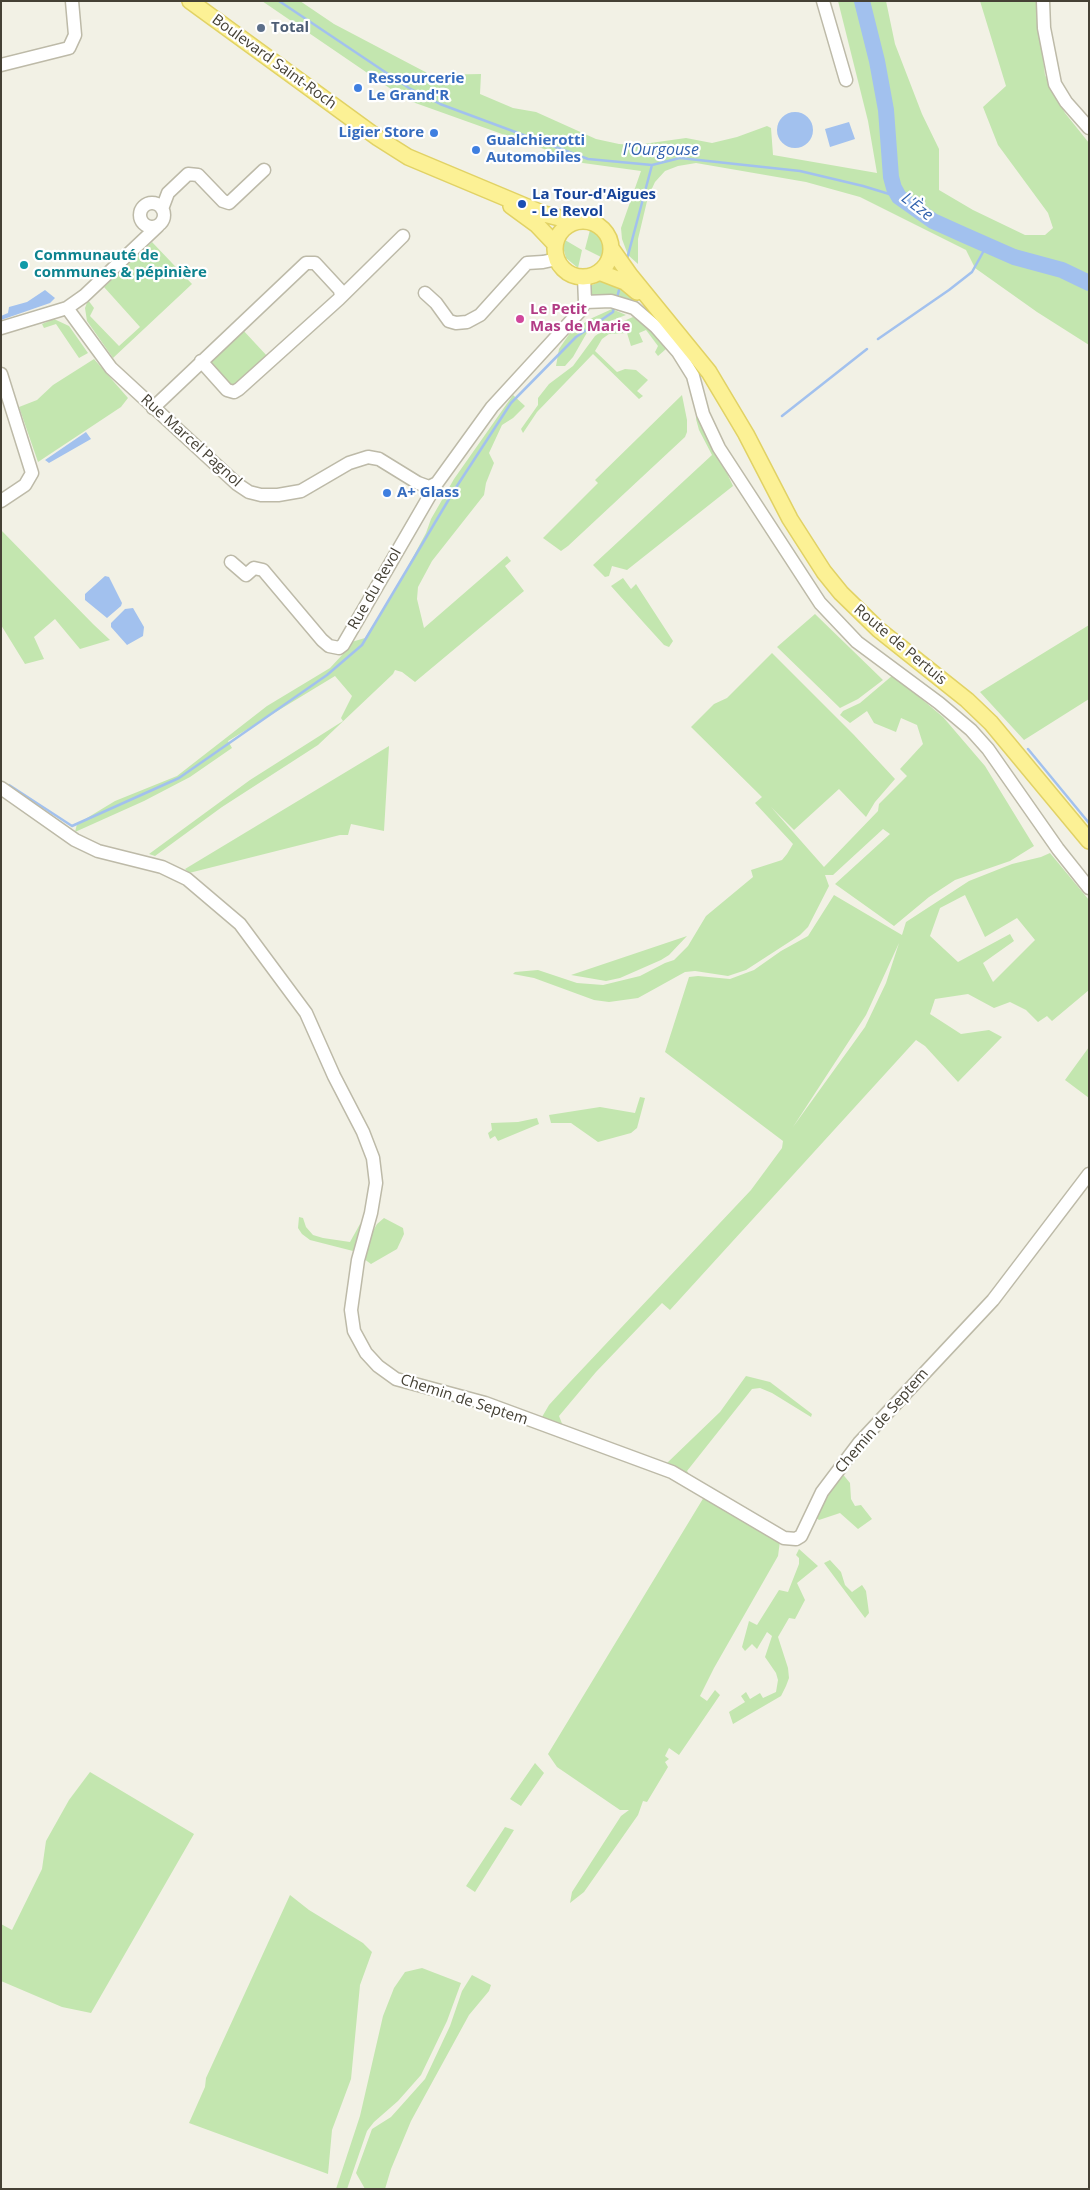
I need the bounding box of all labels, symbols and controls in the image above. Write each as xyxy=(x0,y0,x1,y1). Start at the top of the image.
street label: Boulevard Saint-Roch xyxy=(208,11,340,113)
place label: Total xyxy=(271,19,309,37)
marker: Total xyxy=(255,22,267,34)
place label: Ressourcerie Le Grand'R xyxy=(368,70,464,105)
marker: Ressourcerie Le Grand'R xyxy=(352,82,364,94)
place label: Ligier Store xyxy=(339,124,424,142)
marker: Ligier Store xyxy=(428,127,440,139)
place label: Gualchierotti Automobiles xyxy=(486,132,585,167)
water label: l'Ourgouse xyxy=(623,140,699,160)
marker: Gualchierotti Automobiles xyxy=(470,144,482,156)
place label: La Tour-d'Aigues - Le Revol xyxy=(532,186,656,221)
water label: L'Èze xyxy=(898,189,936,225)
marker: La Tour-d'Aigues - Le Revol xyxy=(516,198,528,210)
place label: Communauté de communes & pépinière xyxy=(34,247,207,282)
marker: Communauté de communes & pépinière xyxy=(18,259,30,271)
place label: Le Petit Mas de Marie xyxy=(530,301,630,336)
marker: Le Petit Mas de Marie xyxy=(514,313,526,325)
street label: Rue Marcel Pagnol xyxy=(137,391,245,491)
place label: A+ Glass xyxy=(397,484,459,502)
marker: A+ Glass xyxy=(381,487,393,499)
street label: Rue du Revol xyxy=(344,545,406,633)
street label: Route de Pertuis xyxy=(850,601,950,689)
street label: Chemin de Septem xyxy=(832,1365,932,1477)
street label: Chemin de Septem xyxy=(398,1371,530,1429)

